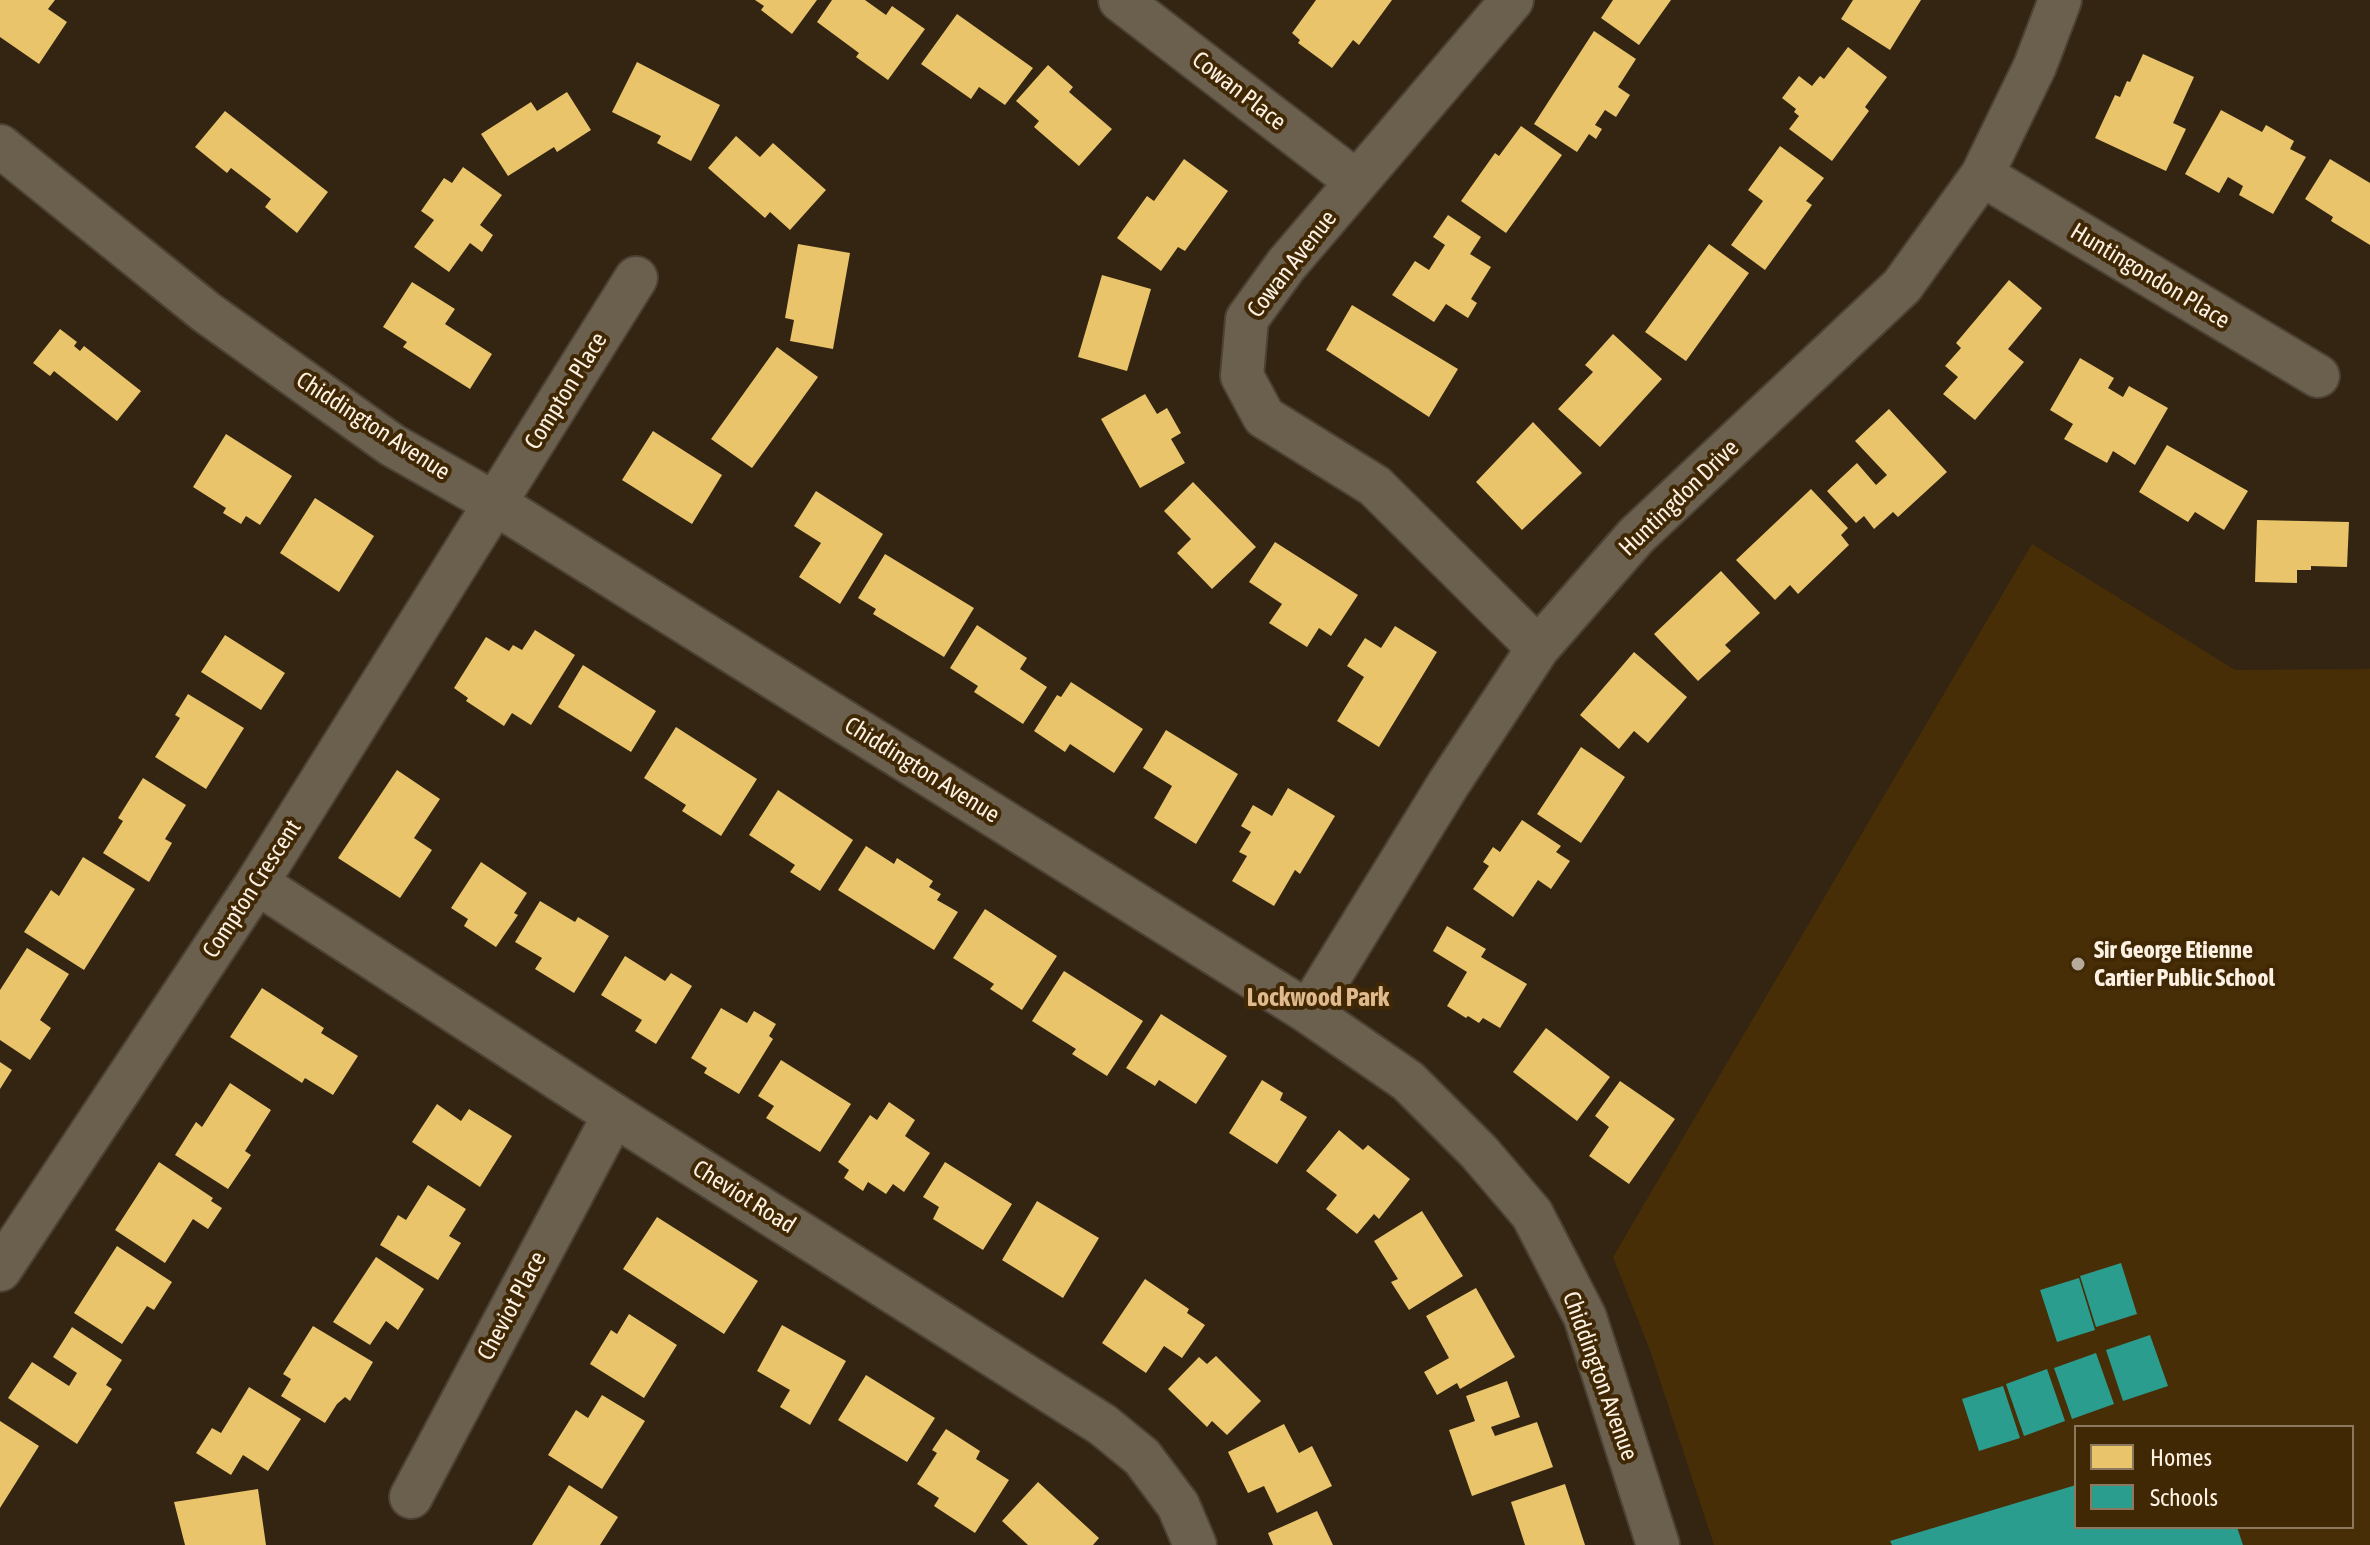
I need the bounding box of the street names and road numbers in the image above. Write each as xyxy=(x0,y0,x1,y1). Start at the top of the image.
street label: Cowan Place xyxy=(1186,45,1292,137)
street label: Cowan Avenue xyxy=(1241,205,1343,323)
street label: Huntingondon Place xyxy=(2065,217,2235,335)
street label: Compton Place xyxy=(519,327,613,455)
street label: Chiddington Avenue xyxy=(291,366,455,486)
street label: Huntingdon Drive xyxy=(1613,434,1745,562)
street label: Chiddington Avenue xyxy=(839,711,1005,829)
street label: Compton Crescent xyxy=(197,814,307,964)
street label: Cheviot Road xyxy=(687,1154,801,1240)
street label: Cheviot Place xyxy=(471,1247,553,1365)
street label: Chiddington Avenue xyxy=(1556,1288,1644,1464)

